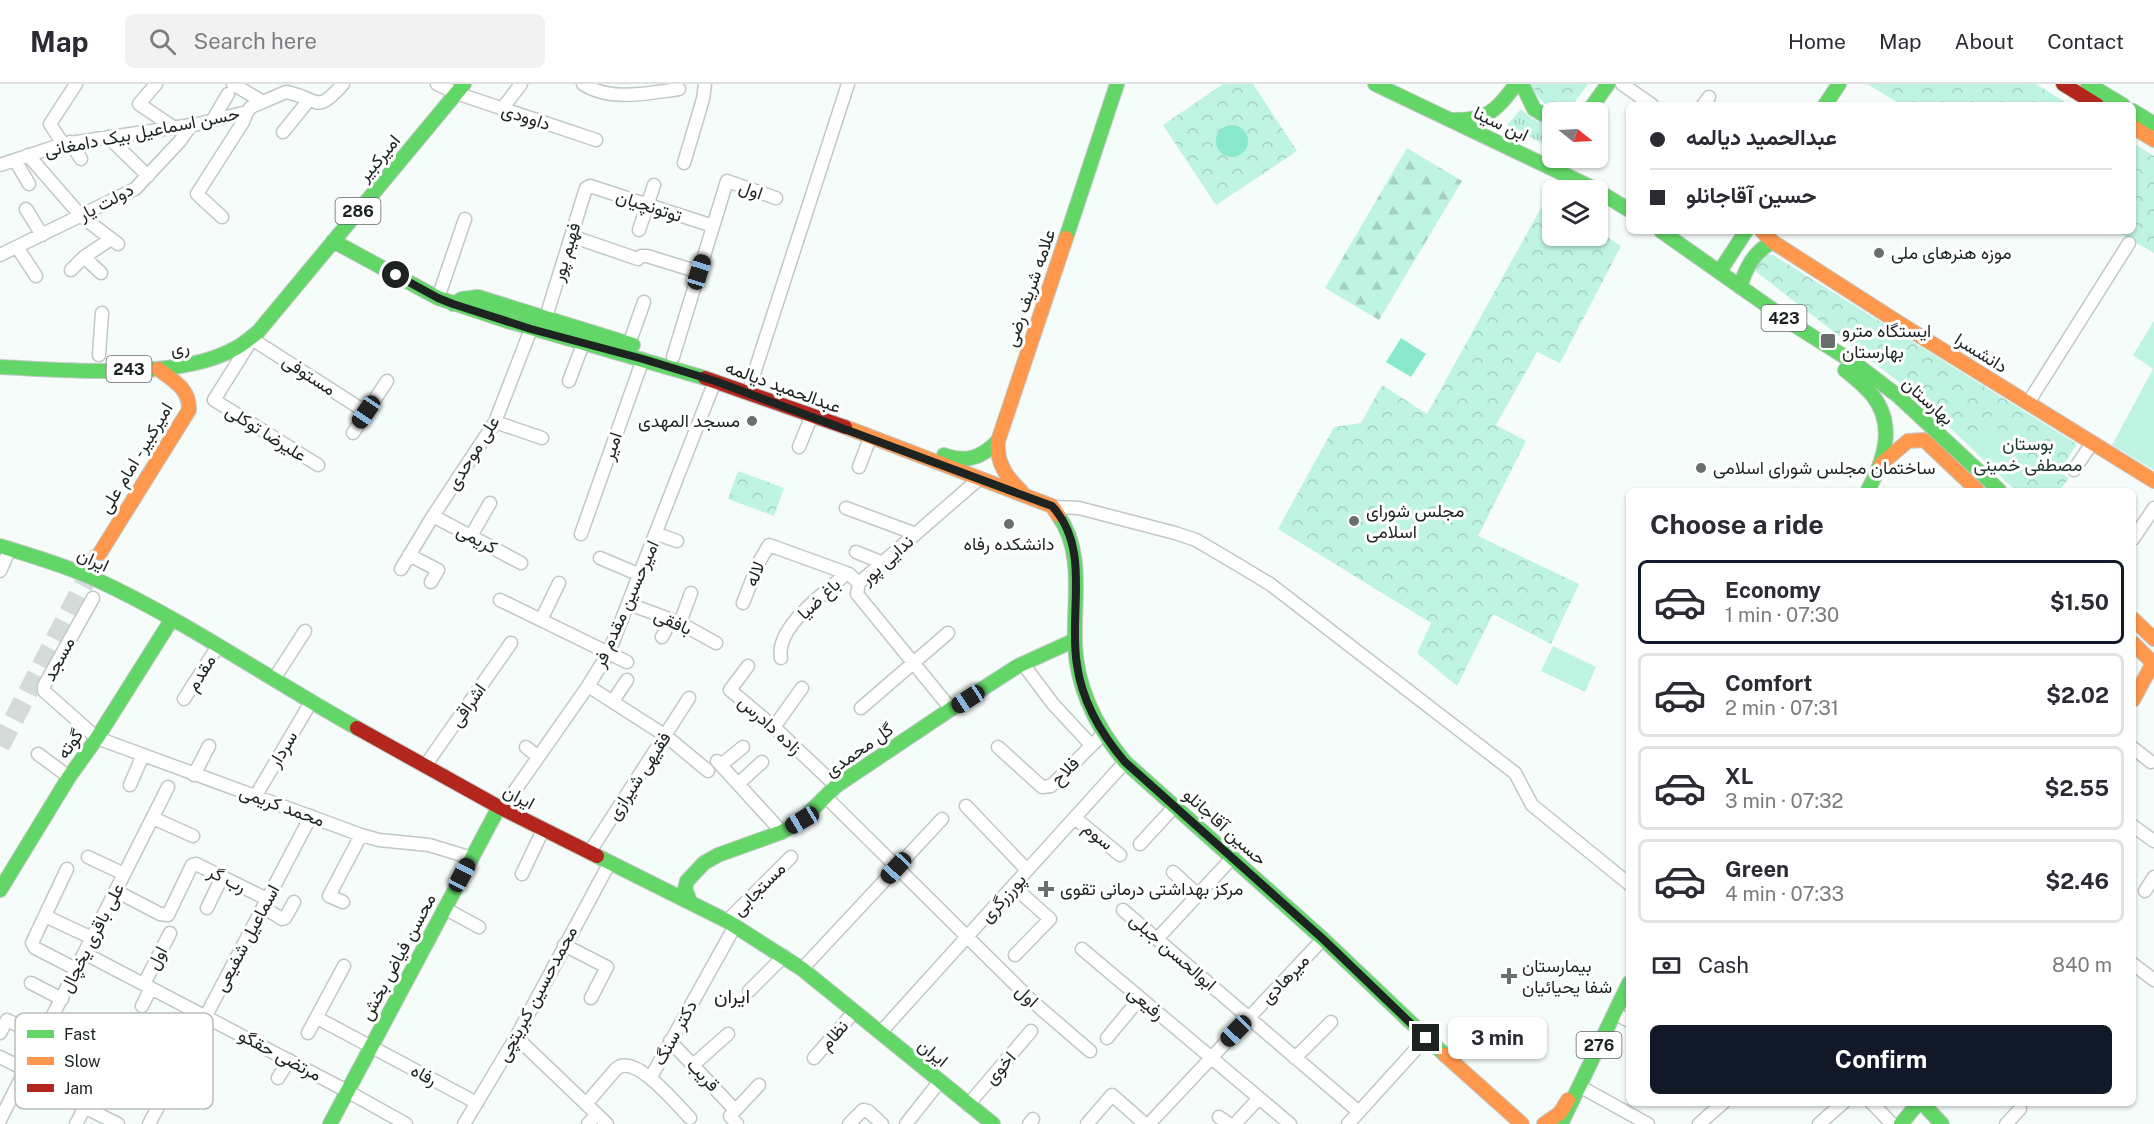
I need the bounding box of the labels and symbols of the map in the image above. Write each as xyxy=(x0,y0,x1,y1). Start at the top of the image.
street label: داوودی xyxy=(499,99,553,135)
street label: حسن اسماعیل بیک دامغانی xyxy=(43,102,241,162)
street label: ابن سینا xyxy=(1470,102,1532,146)
north arrow xyxy=(1542,102,1608,168)
street label: امیرکبیر xyxy=(352,130,405,187)
street label: اول xyxy=(736,176,766,204)
street label: دولت یار xyxy=(74,178,137,226)
street label: توتونچیان xyxy=(613,185,685,228)
road number: 286 xyxy=(336,198,380,224)
street label: فهیم پور xyxy=(546,220,586,285)
street label: علامه شریف رضی xyxy=(1000,226,1060,350)
place label: موزه هنرهای ملی xyxy=(1891,242,2012,264)
marker: موزه هنرهای ملی xyxy=(1872,246,1886,260)
car xyxy=(685,252,713,292)
route start xyxy=(382,261,409,288)
road number: 423 xyxy=(1762,305,1806,331)
place label: ایستگاه مترو بهارستان xyxy=(1842,320,1931,363)
street label: دانشسرا xyxy=(1950,328,2012,378)
marker: ایستگاه مترو بهارستان xyxy=(1819,332,1837,350)
street label: ری xyxy=(169,336,191,360)
street label: مستوفی xyxy=(278,350,340,400)
road number: 243 xyxy=(106,356,152,382)
street label: عبدالحمید دیالمه xyxy=(723,356,844,417)
street label: بهارستان xyxy=(1898,372,1958,430)
car xyxy=(348,392,384,432)
street label: امیرکبیر - امام علی xyxy=(94,399,179,518)
street label: علیرضا توکلی xyxy=(222,400,310,466)
place label: مسجد المهدی xyxy=(638,410,740,432)
street label: علی موحدی xyxy=(442,412,504,494)
marker: مسجد المهدی xyxy=(745,414,759,428)
street label: امیر xyxy=(597,429,627,464)
park label: بوستان مصطفی خمینی xyxy=(1974,433,2082,476)
place label: ساختمان مجلس شورای اسلامی xyxy=(1713,457,1935,479)
marker: ساختمان مجلس شورای اسلامی xyxy=(1694,461,1708,475)
place label: مجلس شورای اسلامی xyxy=(1366,500,1464,543)
marker: مجلس شورای اسلامی xyxy=(1347,514,1361,528)
marker: دانشکده رفاه xyxy=(1002,517,1016,531)
street label: کریمی xyxy=(453,519,501,559)
street label: ندایی پور xyxy=(855,530,919,591)
place label: دانشکده رفاه xyxy=(964,533,1054,555)
street label: امیرحسین مقدم فر xyxy=(588,537,665,672)
street label: ایران xyxy=(74,543,112,577)
street label: لاله xyxy=(740,558,769,589)
street label: باغ ضیا xyxy=(793,574,846,625)
street label: بافقی xyxy=(651,604,695,640)
street label: مسجد xyxy=(38,633,79,684)
street label: مقدم xyxy=(181,651,221,696)
street label: اشراقی xyxy=(445,679,491,731)
car xyxy=(948,682,988,716)
street label: زاده دادرس xyxy=(734,691,806,759)
street label: گل محمدی xyxy=(820,718,898,782)
street label: گوته xyxy=(52,725,88,763)
street label: سردار xyxy=(263,727,302,772)
street label: فقیهی شیرازی xyxy=(602,728,676,824)
street label: فلاح xyxy=(1046,752,1085,790)
street label: محمد کریمی xyxy=(236,780,328,832)
street label: ایران xyxy=(499,780,539,814)
street label: حسین آقاجانلو xyxy=(1179,784,1271,870)
car xyxy=(782,803,822,837)
street label: سوم xyxy=(1078,817,1118,856)
car xyxy=(877,849,915,887)
car xyxy=(446,855,478,895)
street label: مستجابی xyxy=(728,858,790,920)
street label: رب گر xyxy=(203,860,250,898)
street label: پورزرگری xyxy=(975,869,1031,928)
place label: مرکز بهداشتی درمانی تقوی xyxy=(1060,878,1243,900)
street label: علی باقری یخچال xyxy=(55,880,130,997)
marker: مرکز بهداشتی درمانی تقوی xyxy=(1037,880,1055,898)
street label: اسماعیل شفیعی xyxy=(210,881,284,995)
street label: محسن فیاض بخش xyxy=(355,890,441,1024)
street label: ابوالحسن جبلی xyxy=(1125,908,1221,996)
street label: محمدحسین کبریتچی xyxy=(492,922,583,1066)
street label: اول xyxy=(142,942,172,974)
street label: میرهادی xyxy=(1256,949,1314,1009)
place label: بیمارستان شفا یحیائیان xyxy=(1522,955,1612,997)
marker: بیمارستان شفا یحیائیان xyxy=(1500,967,1518,985)
street label: اول xyxy=(1011,980,1043,1012)
street label: رفیعی xyxy=(1123,981,1169,1025)
district label: ایران xyxy=(714,984,750,1009)
street label: دکتر سنگ xyxy=(648,996,702,1070)
car xyxy=(1217,1012,1255,1050)
legend xyxy=(15,1013,213,1109)
street label: نظام xyxy=(815,1015,854,1055)
callout: 3 min xyxy=(1447,1017,1546,1059)
street label: مرتضی حقگو xyxy=(235,1024,325,1086)
route end xyxy=(1412,1024,1439,1051)
text: Fast xyxy=(64,1025,96,1044)
road number: 276 xyxy=(1576,1032,1622,1058)
street label: ایران xyxy=(913,1034,953,1072)
street label: اخوی xyxy=(980,1047,1020,1089)
text: Slow xyxy=(64,1052,101,1071)
street label: قریب xyxy=(682,1054,724,1096)
street label: رفاه xyxy=(407,1059,441,1091)
text: Jam xyxy=(64,1079,93,1098)

